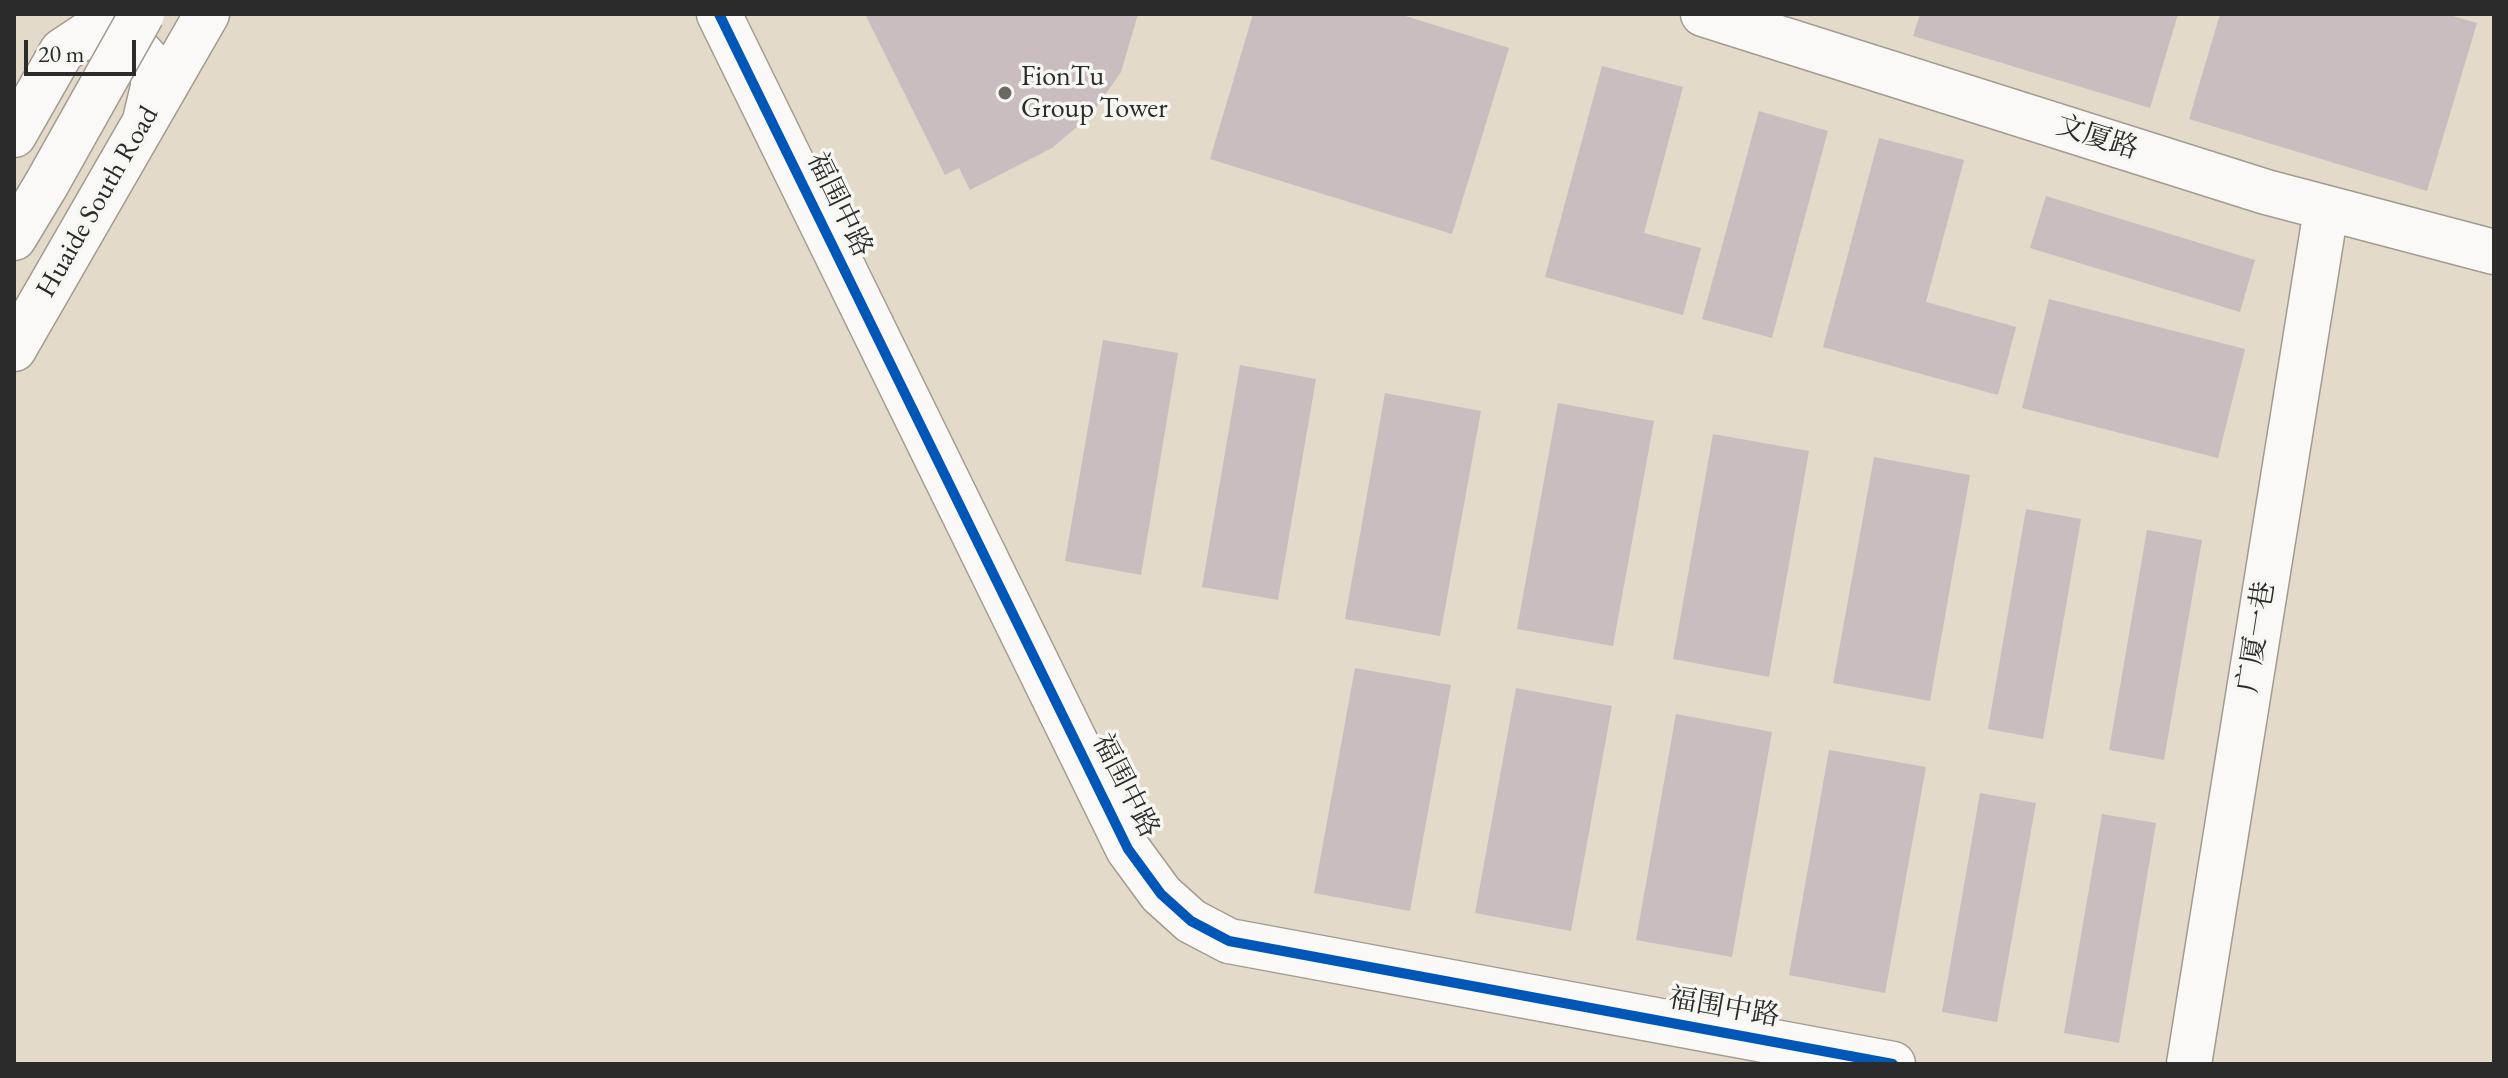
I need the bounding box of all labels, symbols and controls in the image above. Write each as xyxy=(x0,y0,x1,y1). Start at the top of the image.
scale bar xyxy=(28,24,140,74)
text: 20 m xyxy=(38,38,85,69)
place label: FionTu Group Tower xyxy=(1021,60,1168,126)
marker: FionTu Group Tower xyxy=(996,84,1014,102)
street label: Huaide South Road xyxy=(30,100,166,304)
street label: 文厦路 xyxy=(2052,109,2142,167)
street label: 福围中路 xyxy=(799,147,879,263)
street label: 广厦一巷 xyxy=(2232,579,2282,695)
street label: 福围中路 xyxy=(1085,728,1165,844)
street label: 福围中路 xyxy=(1666,982,1782,1034)

